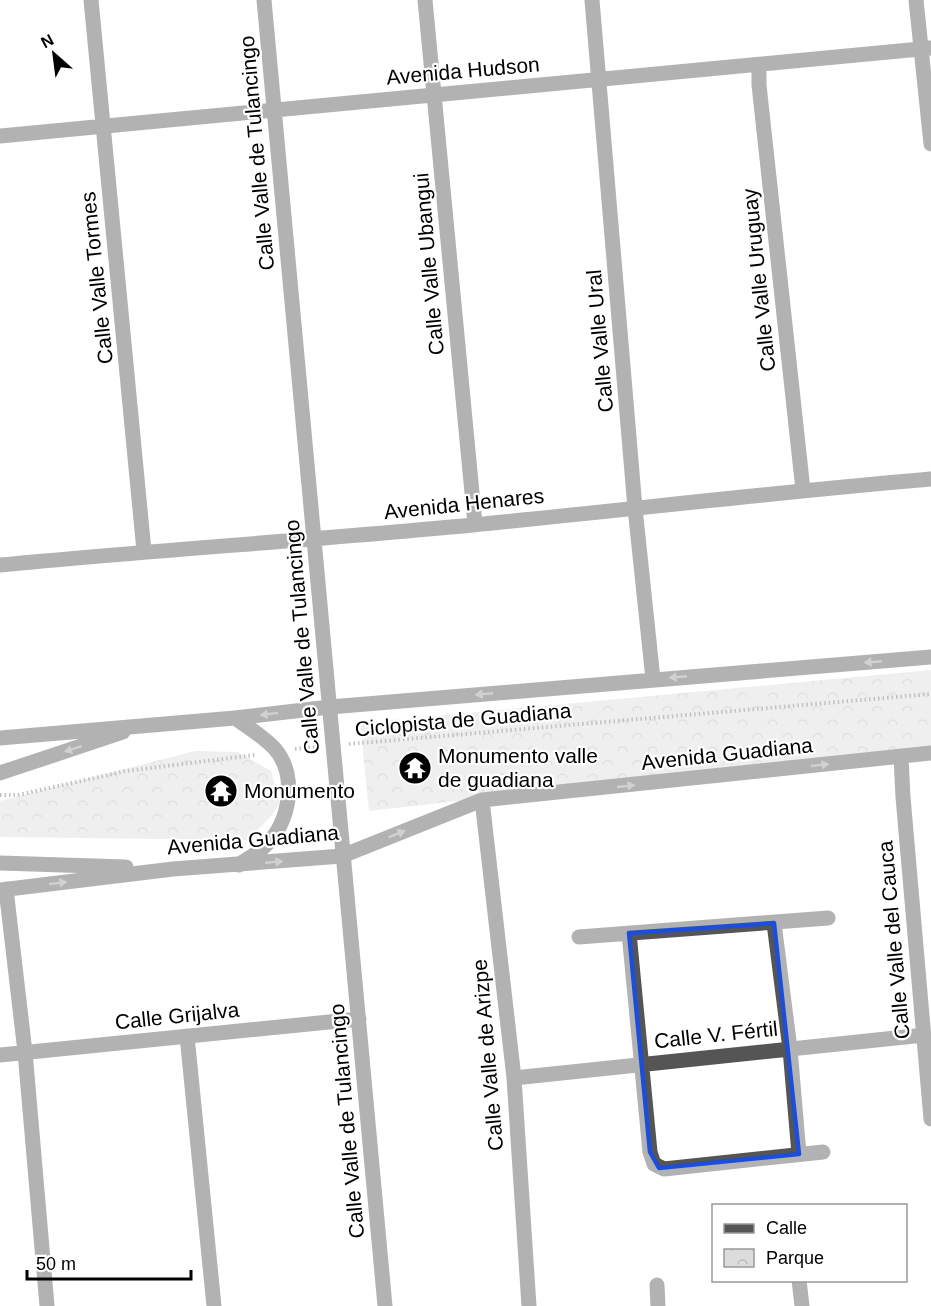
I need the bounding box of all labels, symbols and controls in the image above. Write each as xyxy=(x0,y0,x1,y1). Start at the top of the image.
north arrow xyxy=(24,24,84,84)
text: N xyxy=(38,31,56,51)
street label: Calle Valle de Tulancingo xyxy=(235,35,278,271)
street label: Avenida Hudson xyxy=(385,52,541,89)
street label: Calle Valle Ubangui xyxy=(409,172,448,356)
street label: Calle Valle Uruguay xyxy=(737,187,780,373)
street label: Calle Valle Tormes xyxy=(76,191,117,365)
street label: Calle Valle Ural xyxy=(582,269,617,413)
street label: Avenida Henares xyxy=(383,484,545,523)
street label: Calle Valle de Tulancingo xyxy=(280,519,323,755)
one-way arrow xyxy=(863,657,882,666)
one-way arrow xyxy=(669,672,688,682)
one-way arrow xyxy=(474,689,493,698)
street label: Ciclopista de Guadiana xyxy=(354,699,572,740)
one-way arrow xyxy=(259,709,278,719)
street label: Avenida Guadiana xyxy=(640,733,814,774)
place label: Monumento valle de guadiana xyxy=(438,744,598,791)
one-way arrow xyxy=(64,745,82,754)
temple icon: Monumento valle de guadiana xyxy=(397,750,433,786)
one-way arrow xyxy=(811,760,830,770)
temple icon: Monumento xyxy=(203,773,239,809)
place label: Monumento xyxy=(244,779,355,802)
one-way arrow xyxy=(617,781,636,791)
street label: Avenida Guadiana xyxy=(166,821,340,858)
one-way arrow xyxy=(388,829,406,839)
street label: Calle Valle del Cauca xyxy=(873,839,914,1040)
one-way arrow xyxy=(264,857,283,867)
one-way arrow xyxy=(49,878,68,888)
street label: Calle Valle de Arizpe xyxy=(468,958,507,1152)
street label: Calle Grijalva xyxy=(114,998,241,1033)
street label: Calle Valle de Tulancingo xyxy=(325,1003,368,1239)
street label: Calle V. Fértil xyxy=(653,1017,779,1052)
legend xyxy=(712,1204,907,1282)
text: Calle xyxy=(766,1218,807,1238)
scale bar xyxy=(27,1243,190,1281)
text: Parque xyxy=(766,1248,824,1268)
text: 50 m xyxy=(36,1254,76,1274)

